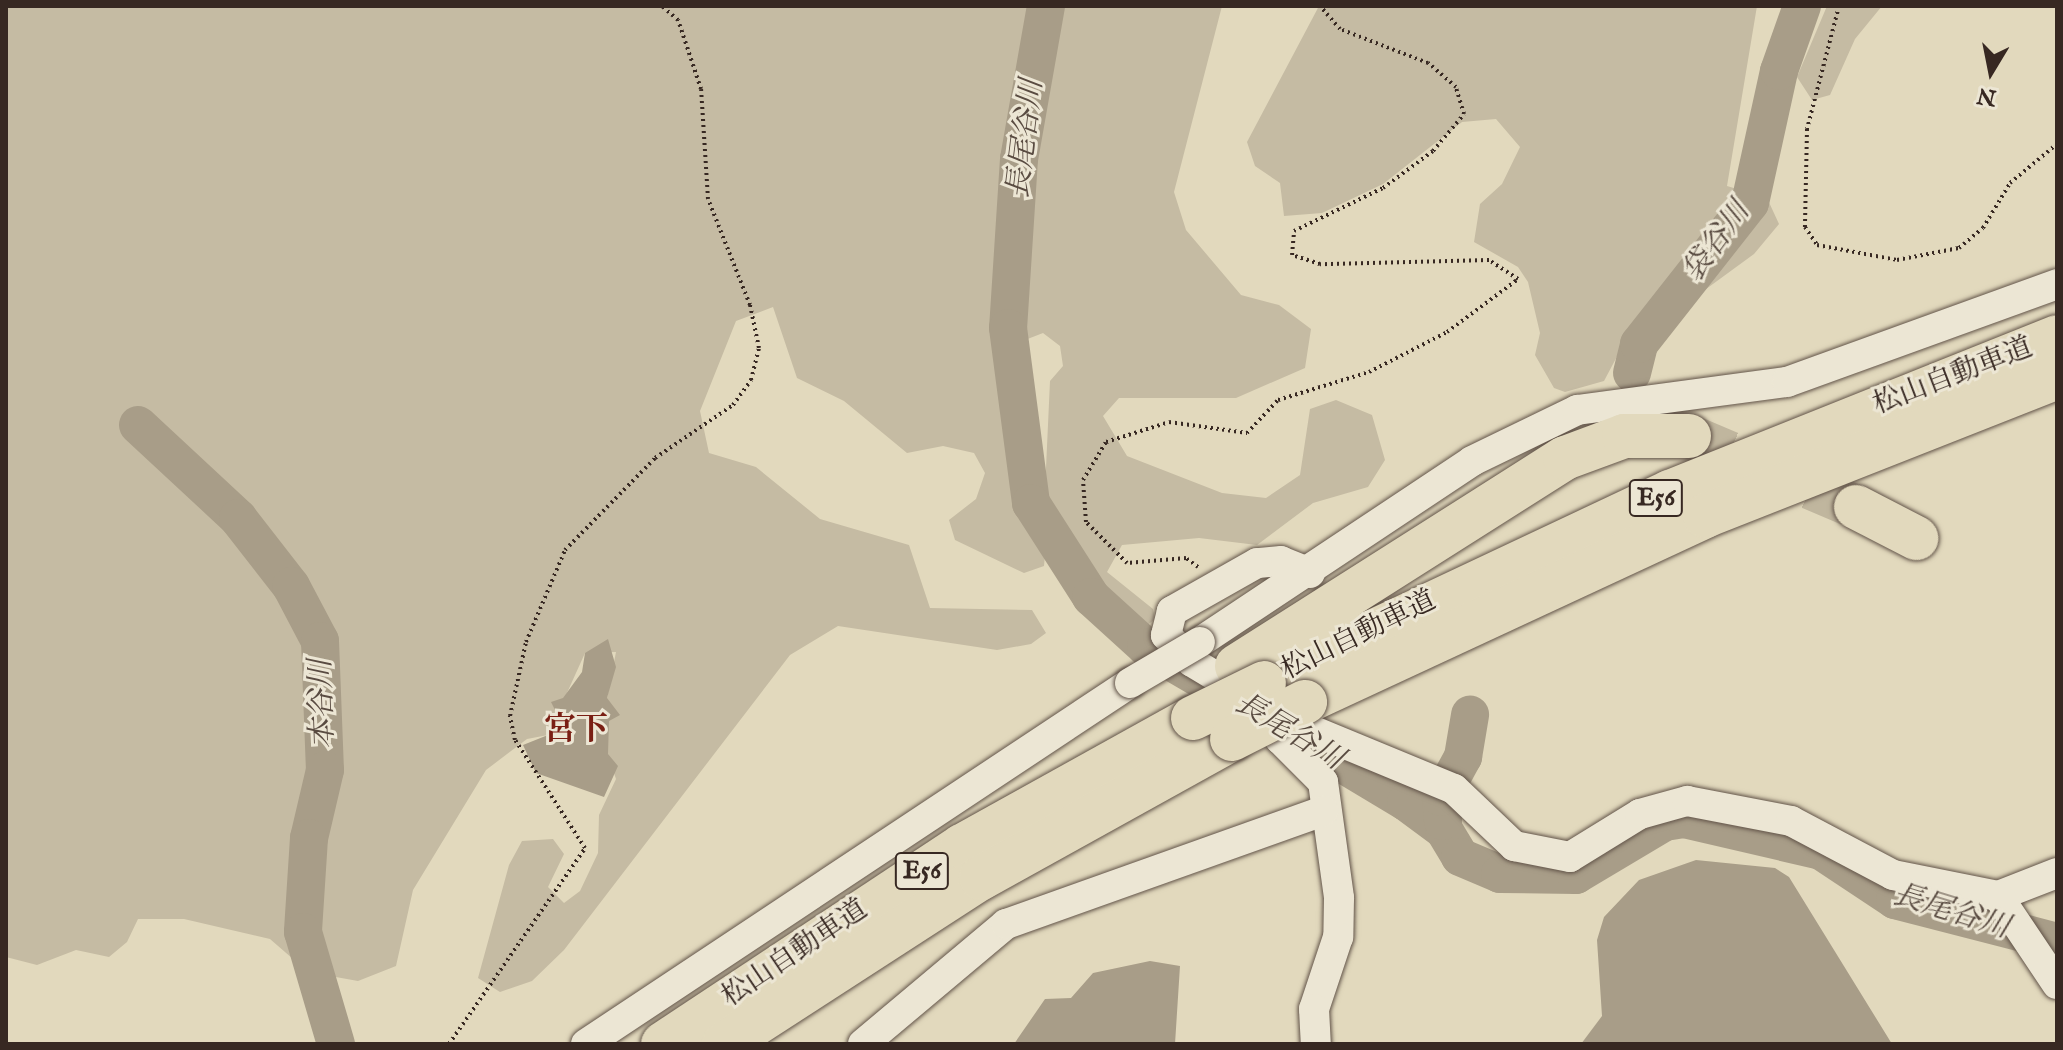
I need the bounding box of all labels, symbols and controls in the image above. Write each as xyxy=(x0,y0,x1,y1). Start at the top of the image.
north arrow xyxy=(1951,32,2031,112)
water label: 長尾谷川 xyxy=(1001,77,1051,201)
text: N xyxy=(1975,80,1999,111)
water label: 袋谷川 xyxy=(1676,195,1758,289)
street label: 松山自動車道 xyxy=(1869,331,2037,423)
road number: E56 xyxy=(1628,476,1684,520)
street label: 松山自動車道 xyxy=(1276,584,1442,688)
water label: 本谷川 xyxy=(303,658,343,750)
water label: 長尾谷川 xyxy=(1228,686,1350,778)
district label: 宮下 xyxy=(544,712,608,750)
road number: E56 xyxy=(894,849,950,893)
water label: 長尾谷川 xyxy=(1888,877,2014,947)
street label: 松山自動車道 xyxy=(716,893,874,1015)

